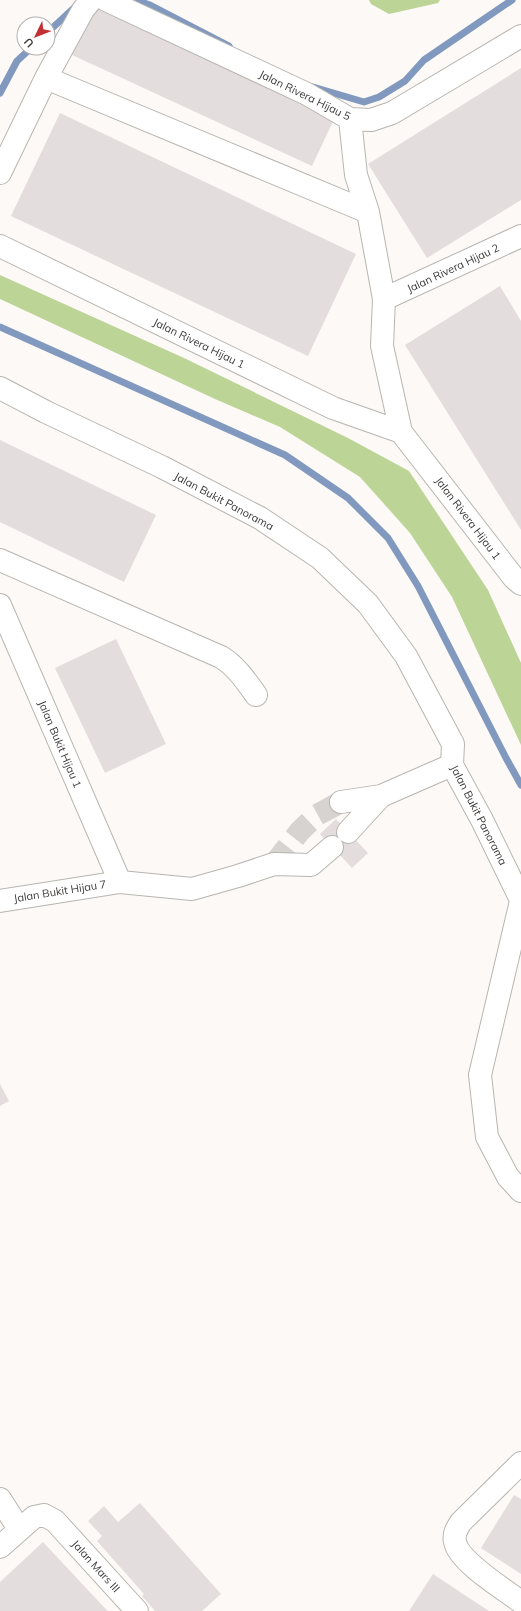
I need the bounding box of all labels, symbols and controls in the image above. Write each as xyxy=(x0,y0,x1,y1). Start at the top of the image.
north arrow xyxy=(16,16,56,56)
text: U xyxy=(21,35,37,51)
street label: Jalan Rivera Hijau 5 xyxy=(257,67,353,123)
street label: Jalan Rivera Hijau 2 xyxy=(405,240,502,296)
street label: Jalan Rivera Hijau 1 xyxy=(151,315,247,371)
street label: Jalan Bukit Panorama xyxy=(172,469,276,533)
street label: Jalan Rivera Hijau 1 xyxy=(432,474,504,562)
street label: Jalan Bukit Hijau 1 xyxy=(35,698,85,790)
street label: Jalan Bukit Panorama xyxy=(448,763,510,867)
street label: Jalan Bukit Hijau 7 xyxy=(13,877,107,905)
street label: Jalan Mars III xyxy=(69,1537,123,1595)

